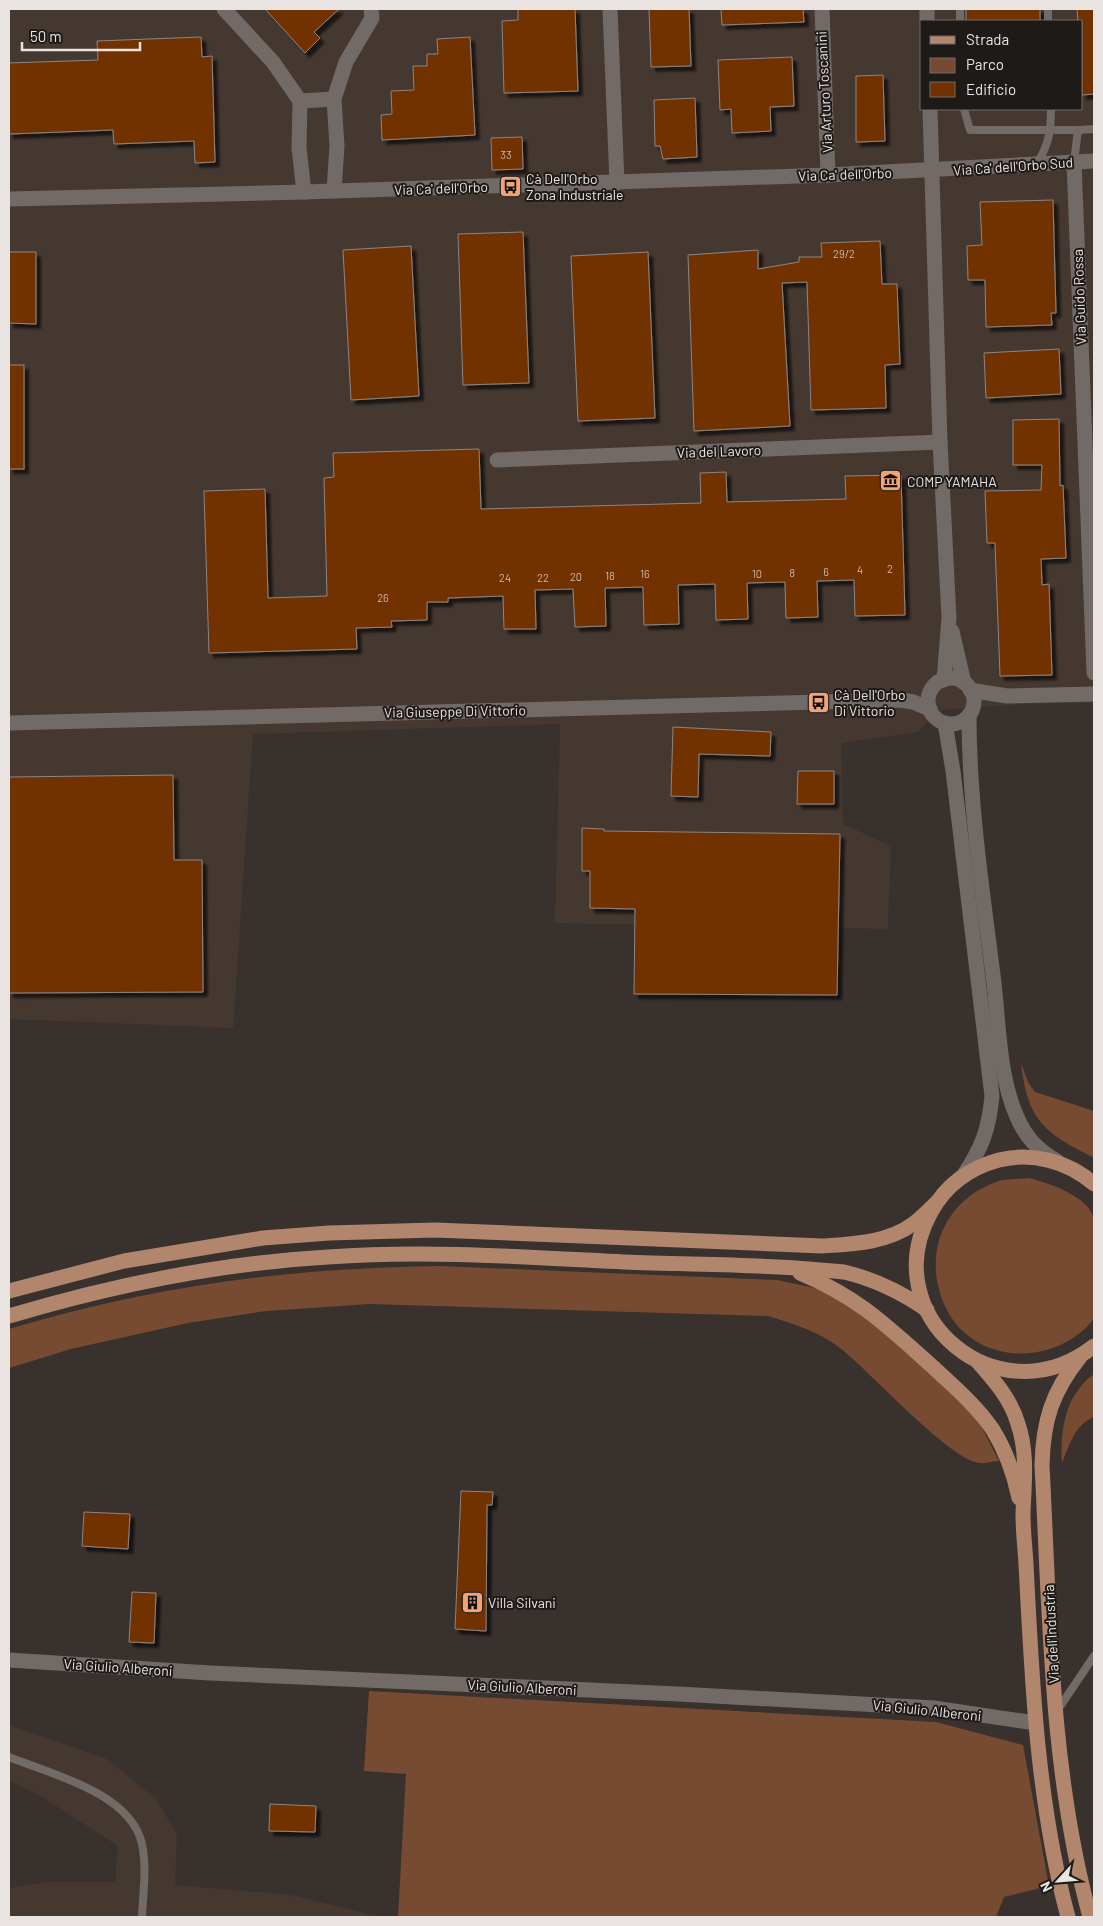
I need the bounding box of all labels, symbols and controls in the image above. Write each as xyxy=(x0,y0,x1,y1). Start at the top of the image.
scale bar xyxy=(22,20,140,52)
legend xyxy=(920,20,1083,110)
text: 50 m xyxy=(30,27,62,45)
text: Strada xyxy=(966,30,1009,48)
street label: Via Arturo Toscanini xyxy=(812,31,836,153)
text: Parco xyxy=(966,55,1004,73)
text: Edificio xyxy=(966,80,1016,98)
house number: 33 xyxy=(500,148,512,161)
street label: Via Ca' dell'Orbo Sud xyxy=(953,153,1073,179)
street label: Via Ca' dell'Orbo xyxy=(798,164,892,184)
place label: Cà Dell'Orbo Zona Industriale xyxy=(526,170,623,203)
bus stop icon: Cà Dell'Orbo Zona Industriale xyxy=(498,174,522,198)
street label: Via Ca' dell'Orbo xyxy=(394,178,488,198)
house number: 29/2 xyxy=(833,247,855,260)
street label: Via Guido Rossa xyxy=(1069,249,1089,345)
street label: Via del Lavoro xyxy=(676,441,762,461)
museum icon: COMP YAMAHA xyxy=(879,469,903,493)
place label: COMP YAMAHA xyxy=(907,473,997,490)
house number: 2 xyxy=(887,562,893,575)
house number: 4 xyxy=(857,563,863,576)
house number: 6 xyxy=(823,565,829,578)
house number: 8 xyxy=(789,566,795,579)
house number: 16 xyxy=(640,567,650,580)
house number: 10 xyxy=(752,567,762,580)
house number: 18 xyxy=(605,569,615,582)
house number: 20 xyxy=(570,570,582,583)
house number: 24 xyxy=(499,571,511,584)
house number: 22 xyxy=(537,571,549,584)
house number: 26 xyxy=(377,591,389,604)
place label: Cà Dell'Orbo Di Vittorio xyxy=(834,686,906,719)
bus stop icon: Cà Dell'Orbo Di Vittorio xyxy=(806,690,830,714)
street label: Via Giuseppe Di Vittorio xyxy=(384,701,526,721)
street label: Via dell'Industria xyxy=(1040,1584,1062,1684)
building icon: Villa Silvani xyxy=(460,1590,484,1614)
place label: Villa Silvani xyxy=(488,1594,556,1611)
street label: Via Giulio Alberoni xyxy=(63,1655,173,1679)
street label: Via Giulio Alberoni xyxy=(467,1676,577,1698)
street label: Via Giulio Alberoni xyxy=(872,1696,982,1724)
north arrow xyxy=(1033,1856,1083,1906)
text: N xyxy=(1036,1879,1056,1895)

